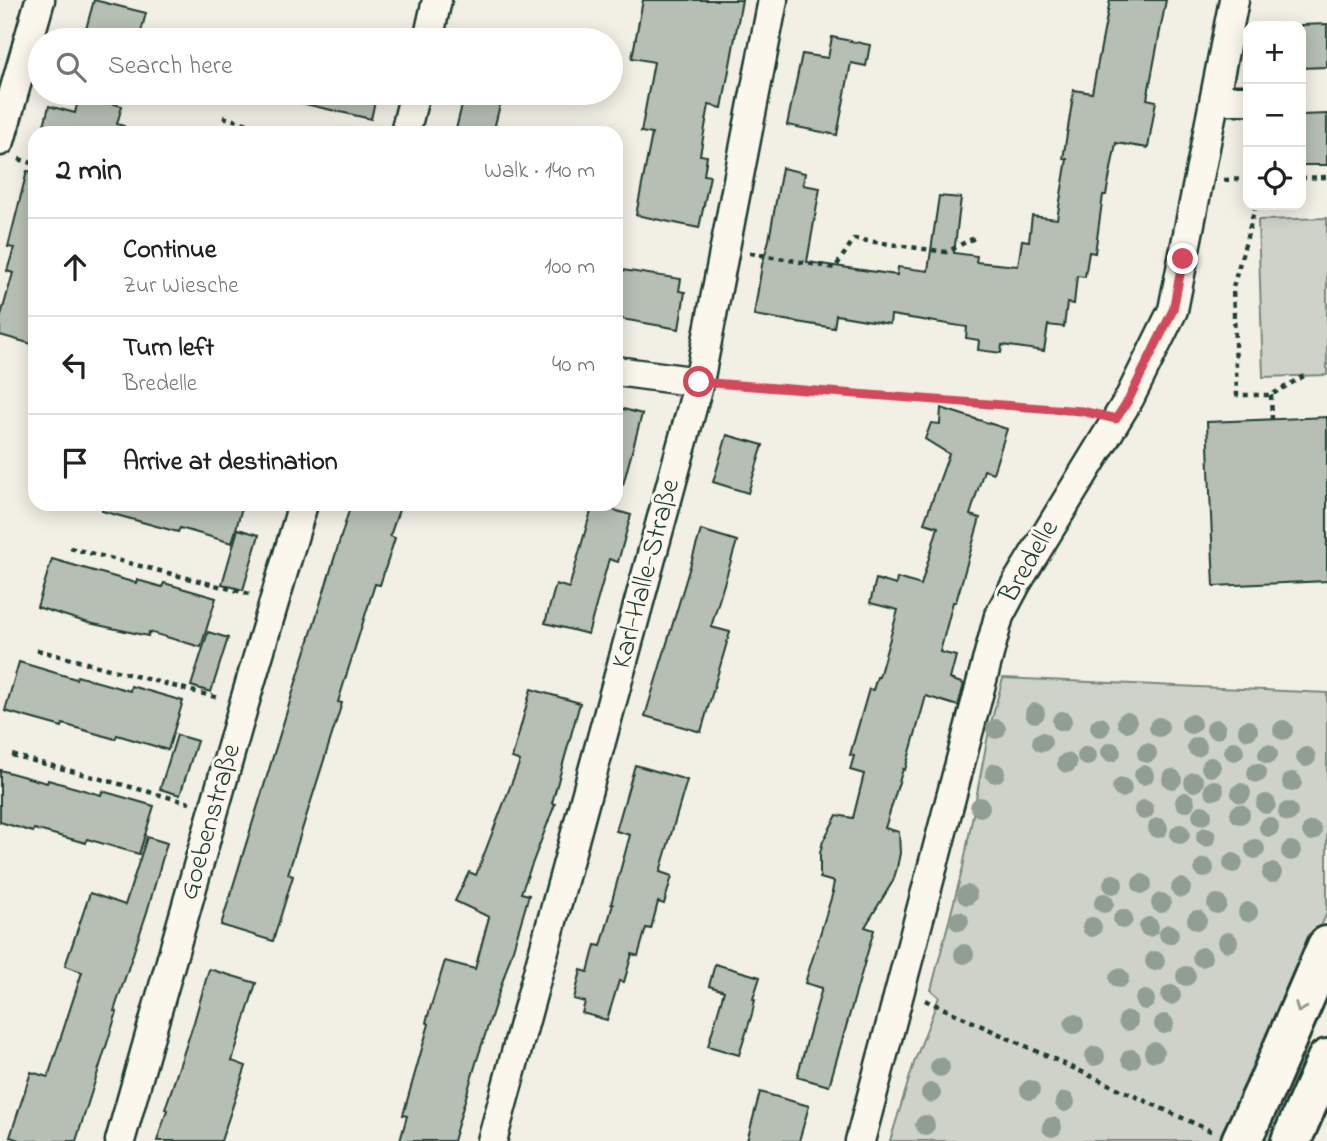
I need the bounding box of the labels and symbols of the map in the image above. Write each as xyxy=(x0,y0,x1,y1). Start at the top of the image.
route end xyxy=(1167,243,1198,274)
route start xyxy=(683,366,714,397)
street label: Karl-Halle-Straße xyxy=(602,474,692,673)
street label: Bredelle xyxy=(989,512,1071,612)
street label: Goebenstraße xyxy=(169,739,253,905)
one-way arrow xyxy=(1294,1001,1308,1014)

